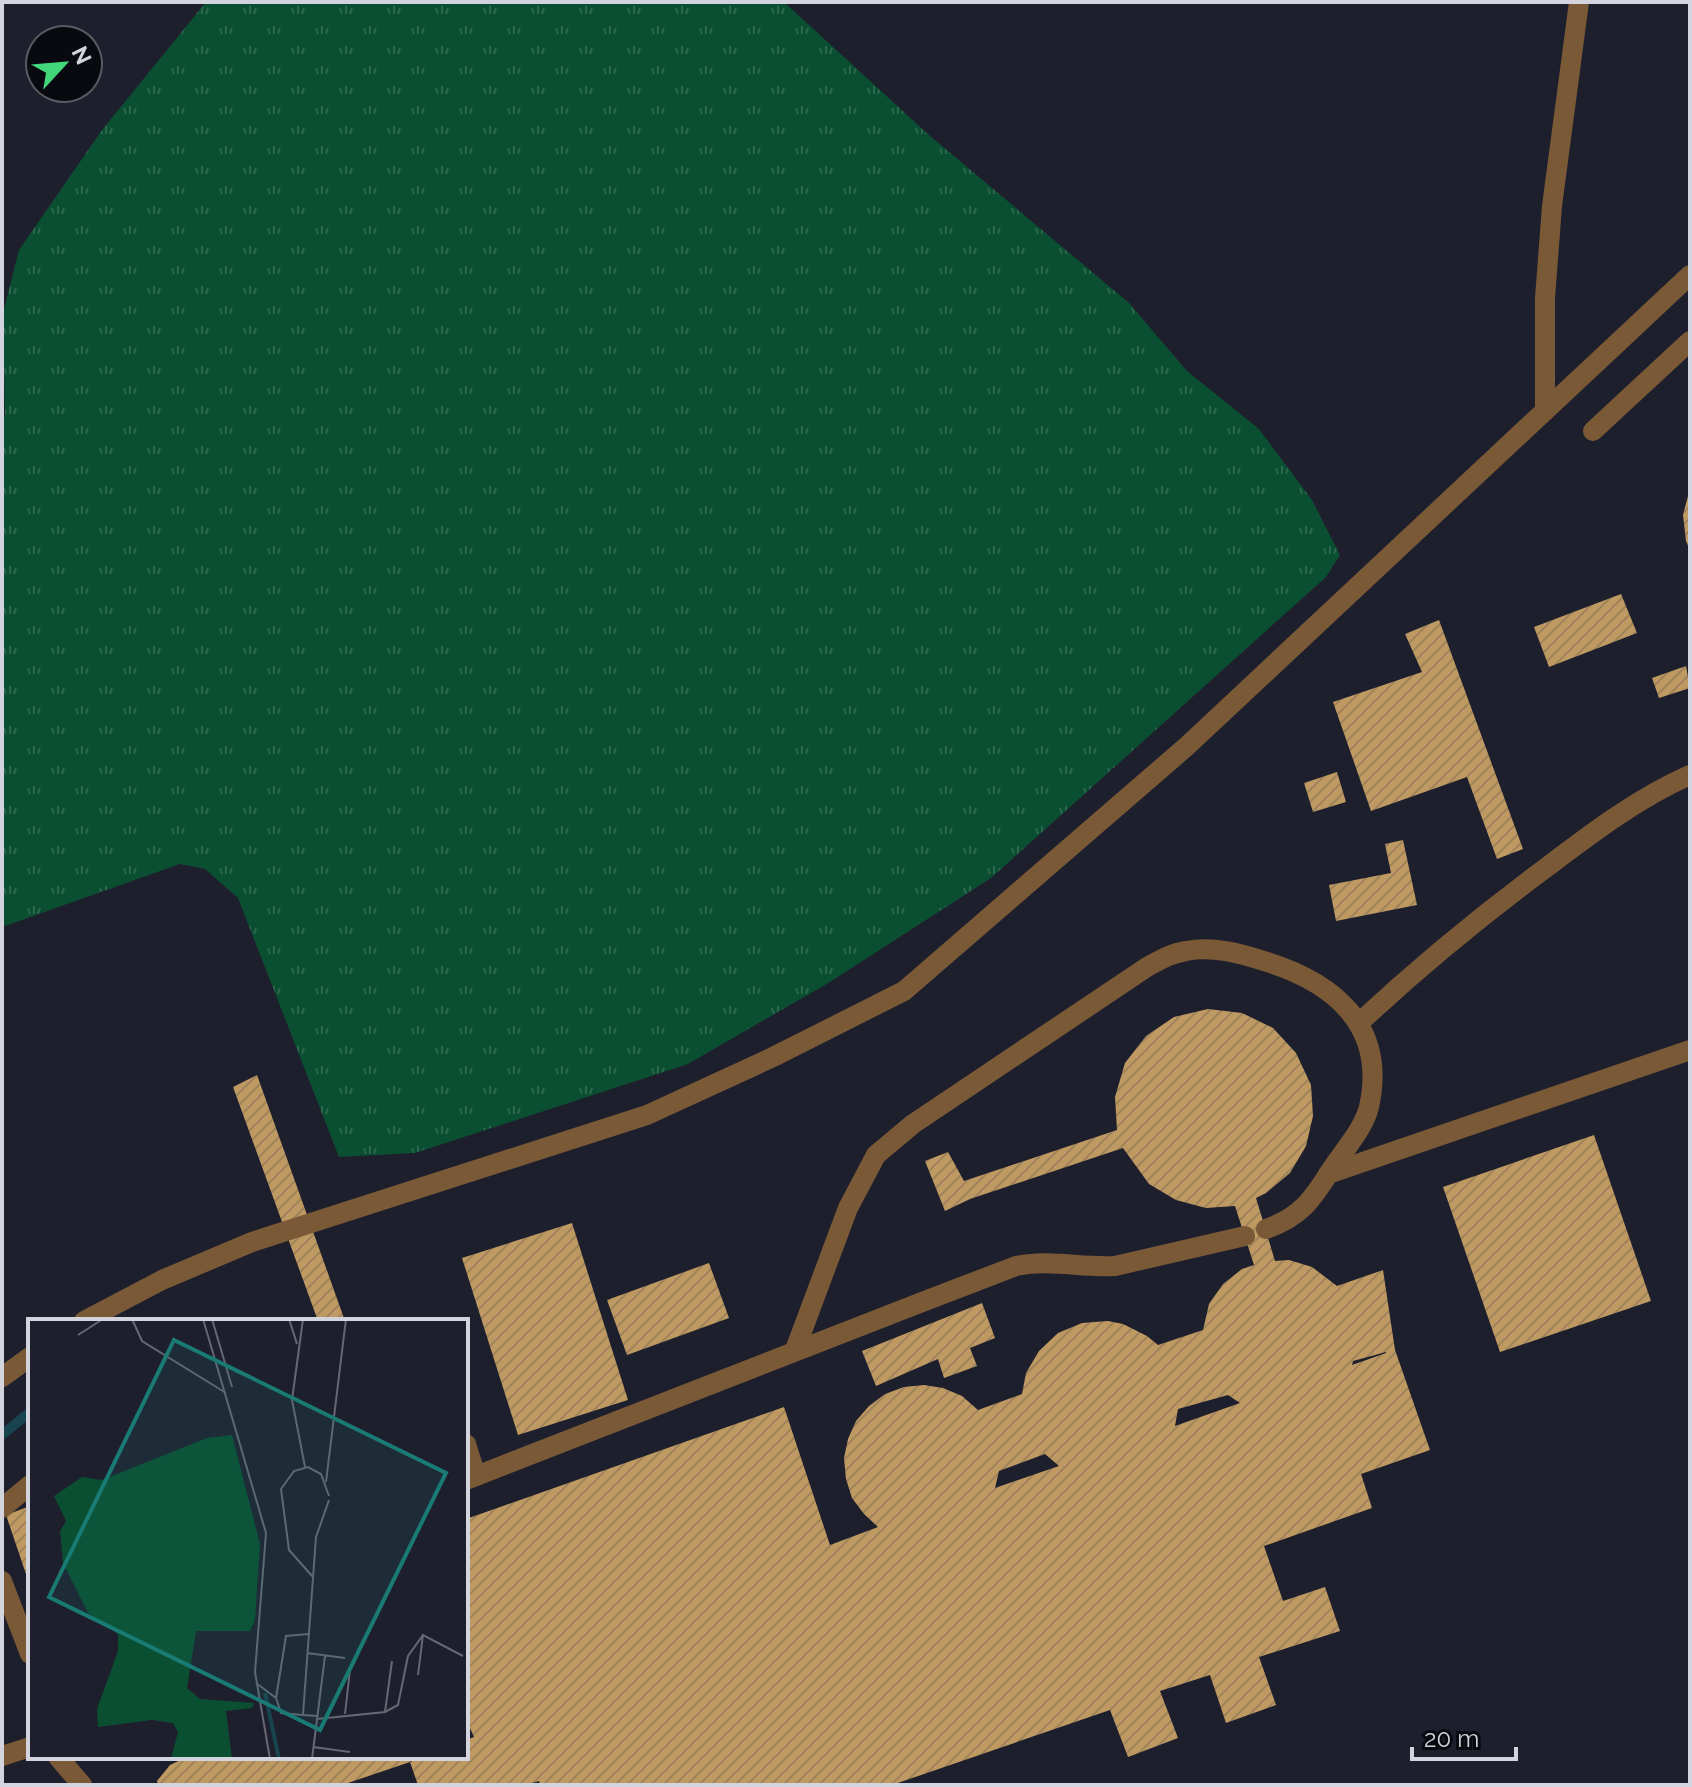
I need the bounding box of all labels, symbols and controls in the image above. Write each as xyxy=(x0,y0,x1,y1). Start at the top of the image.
north arrow xyxy=(24,24,104,104)
text: N xyxy=(67,42,97,68)
inset map xyxy=(28,1319,468,1759)
scale bar xyxy=(1412,1711,1516,1761)
text: 20 m xyxy=(1424,1724,1479,1753)

